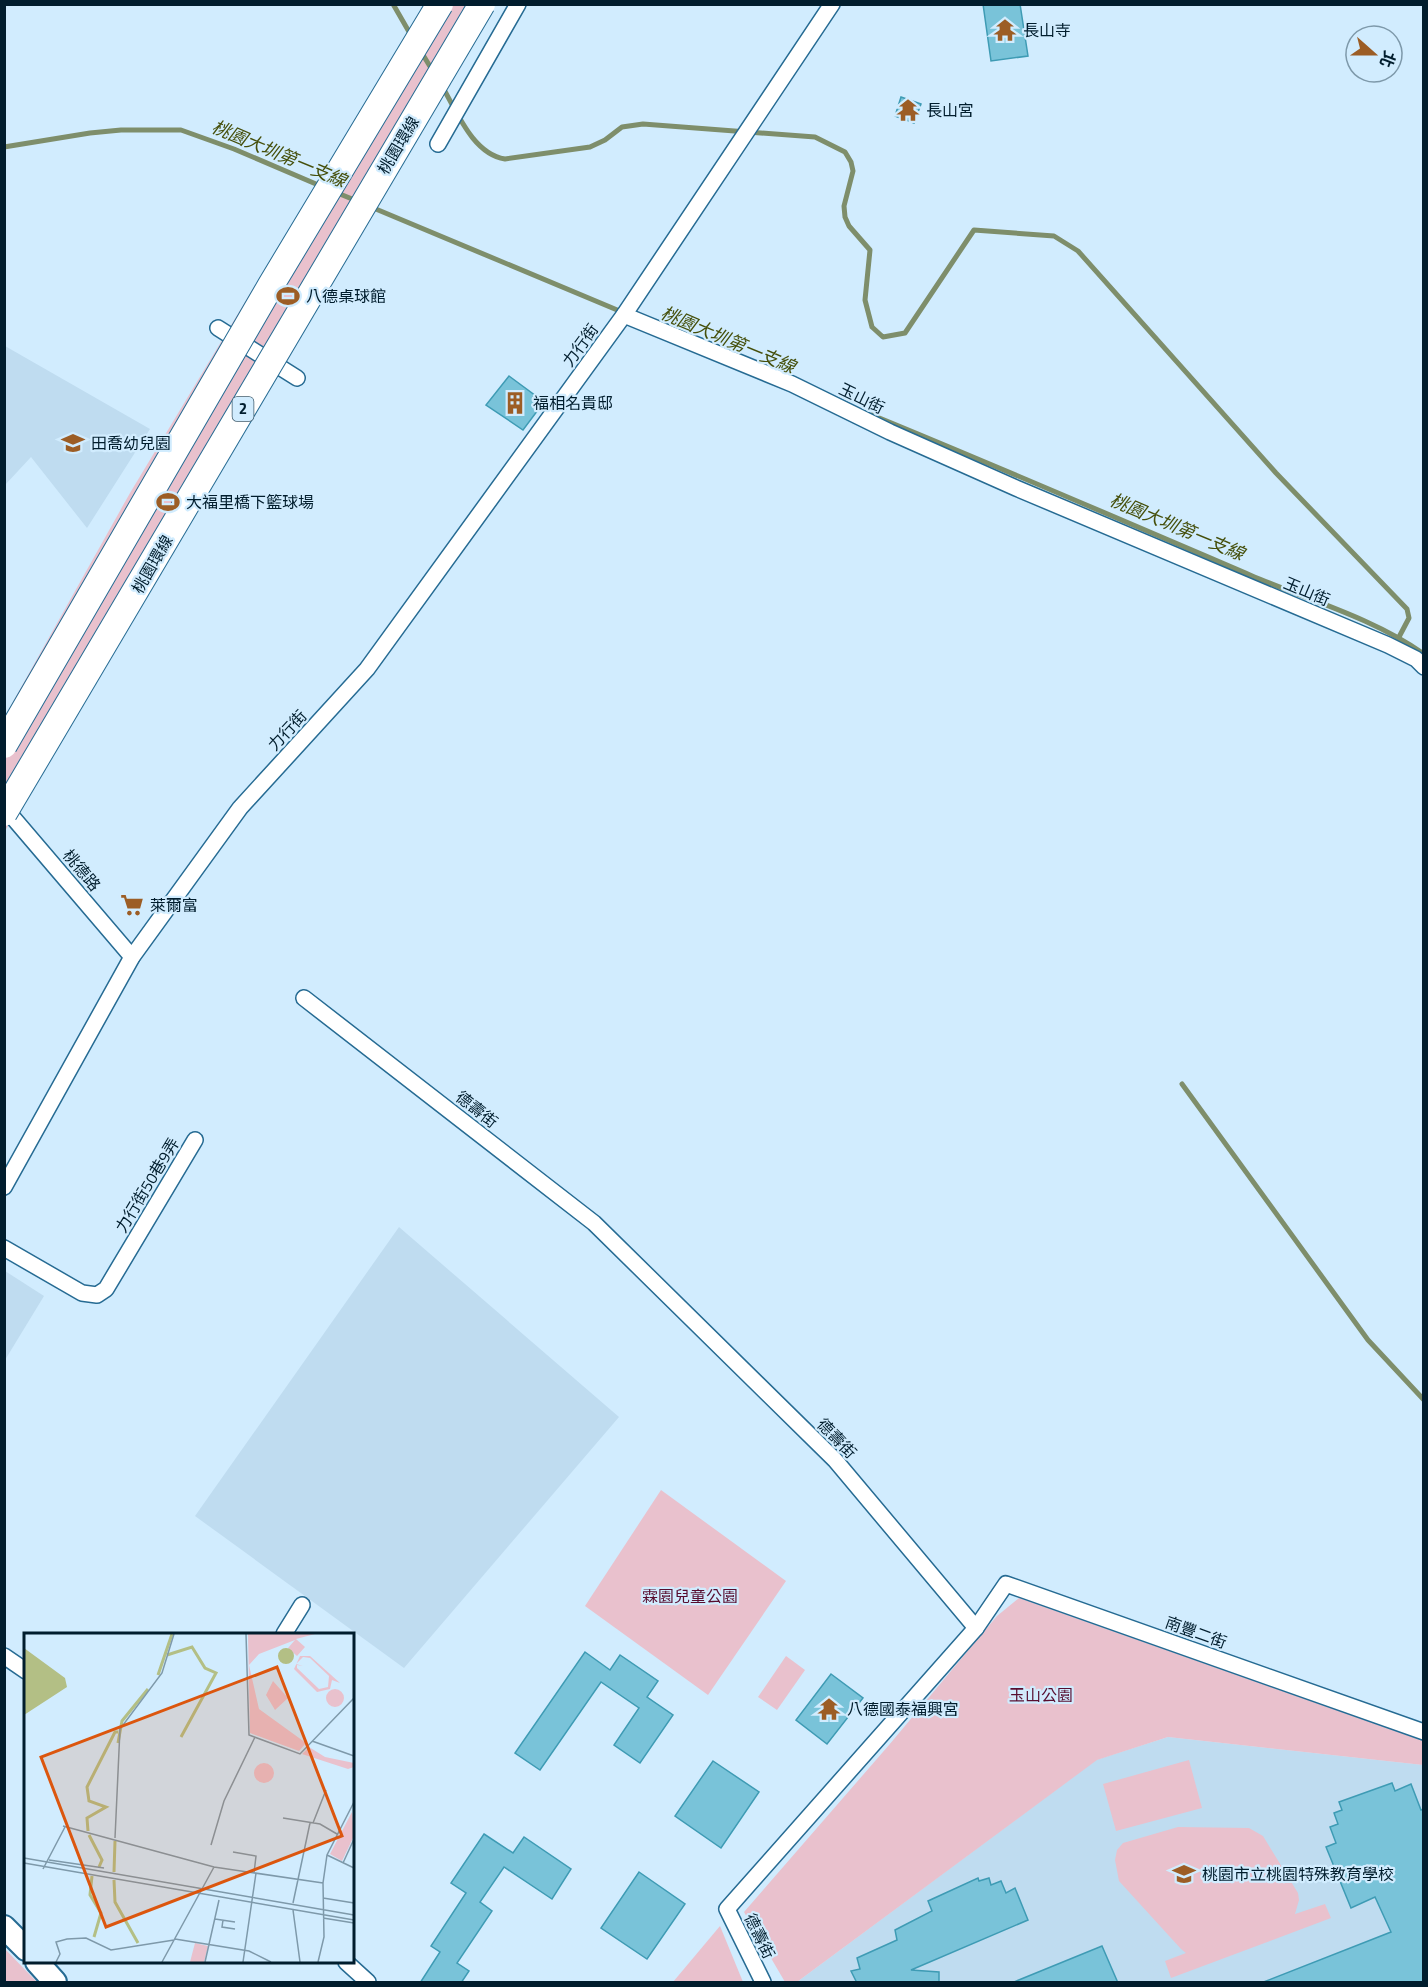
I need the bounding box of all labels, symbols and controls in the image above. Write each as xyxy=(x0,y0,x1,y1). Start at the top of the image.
temple icon: 長山寺 xyxy=(992,17,1018,43)
place label: 長山寺 xyxy=(1023,18,1071,42)
north arrow xyxy=(1344,24,1404,84)
text: 北 xyxy=(1374,48,1402,71)
temple icon: 長山宮 xyxy=(895,97,921,123)
place label: 長山宮 xyxy=(926,98,974,122)
street label: 桃園環線 xyxy=(371,111,425,179)
water label: 桃園大圳第一支線 xyxy=(208,113,353,195)
sports icon: 八德桌球館 xyxy=(275,283,301,309)
place label: 八德桌球館 xyxy=(306,284,386,308)
water label: 桃園大圳第一支線 xyxy=(657,299,802,381)
street label: 力行街 xyxy=(556,319,604,371)
street label: 玉山街 xyxy=(835,377,889,419)
building icon: 福相名貴邸 xyxy=(502,390,528,416)
place label: 福相名貴邸 xyxy=(533,391,613,415)
road number: 2 xyxy=(232,397,254,421)
school or university icon: 田喬幼兒園 xyxy=(60,430,86,456)
place label: 田喬幼兒園 xyxy=(91,431,171,455)
water label: 桃園大圳第一支線 xyxy=(1106,486,1251,568)
sports icon: 大福里橋下籃球場 xyxy=(155,489,181,515)
place label: 大福里橋下籃球場 xyxy=(186,490,314,514)
street label: 桃園環線 xyxy=(126,530,178,598)
street label: 玉山街 xyxy=(1280,571,1334,611)
street label: 力行街 xyxy=(262,704,312,756)
street label: 桃德路 xyxy=(57,844,107,896)
supermarket icon: 萊爾富 xyxy=(119,892,145,918)
place label: 萊爾富 xyxy=(150,893,198,917)
street label: 德壽街 xyxy=(451,1085,503,1133)
street label: 力行街50巷9弄 xyxy=(109,1133,185,1237)
street label: 德壽街 xyxy=(812,1412,862,1464)
park label: 霖園兒童公園 xyxy=(642,1584,738,1608)
street label: 南豐二街 xyxy=(1162,1610,1230,1654)
inset map xyxy=(24,1633,354,1963)
park label: 玉山公園 xyxy=(1009,1683,1073,1707)
temple icon: 八德國泰福興宮 xyxy=(816,1696,842,1722)
place label: 八德國泰福興宮 xyxy=(847,1697,959,1721)
school or university icon: 桃園市立桃園特殊教育學校 xyxy=(1171,1861,1197,1887)
place label: 桃園市立桃園特殊教育學校 xyxy=(1202,1862,1394,1886)
street label: 德壽街 xyxy=(739,1909,781,1963)

